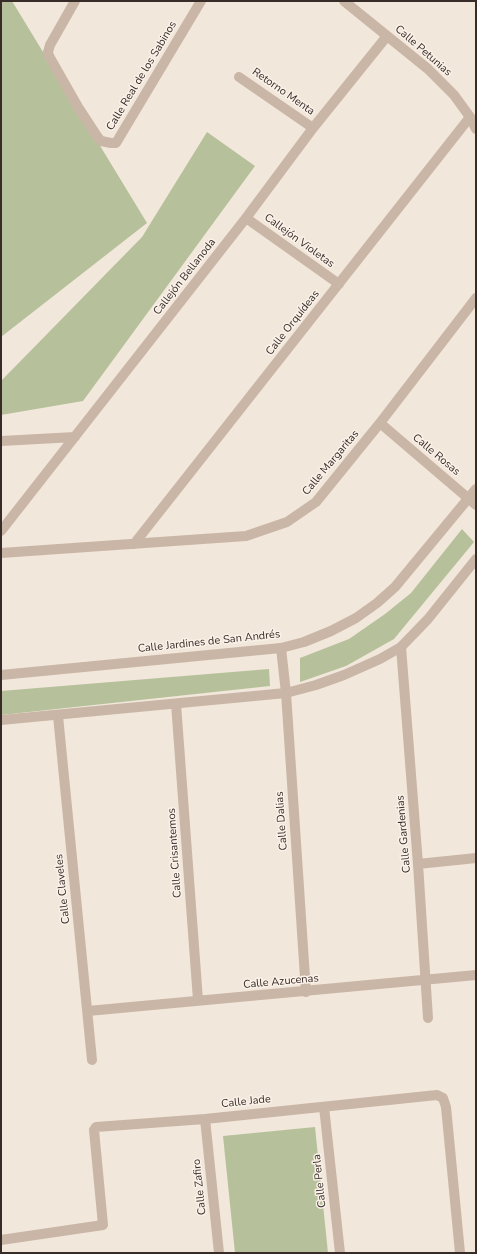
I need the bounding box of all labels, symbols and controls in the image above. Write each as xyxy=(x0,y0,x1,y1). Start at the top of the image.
street label: Calle Real de los Sabinos xyxy=(104,19,180,133)
street label: Calle Petunias xyxy=(392,23,454,79)
street label: Retorno Menta xyxy=(249,66,317,118)
street label: Callejón Violetas xyxy=(261,211,337,271)
street label: Callejón Bellanoda xyxy=(151,236,219,318)
street label: Calle Orquídeas xyxy=(263,288,323,358)
street label: Calle Margaritas xyxy=(300,428,362,498)
street label: Calle Rosas xyxy=(410,431,462,479)
street label: Calle Jardines de San Andrés xyxy=(137,628,281,656)
street label: Calle Dalias xyxy=(273,791,291,851)
street label: Calle Gardenias xyxy=(394,795,414,873)
street label: Calle Crisantemos xyxy=(165,808,185,898)
street label: Calle Claveles xyxy=(53,853,73,925)
street label: Calle Azucenas xyxy=(243,972,319,992)
street label: Calle Jade xyxy=(221,1093,271,1111)
street label: Calle Perla xyxy=(311,1154,329,1208)
street label: Calle Zafiro xyxy=(190,1158,210,1216)

